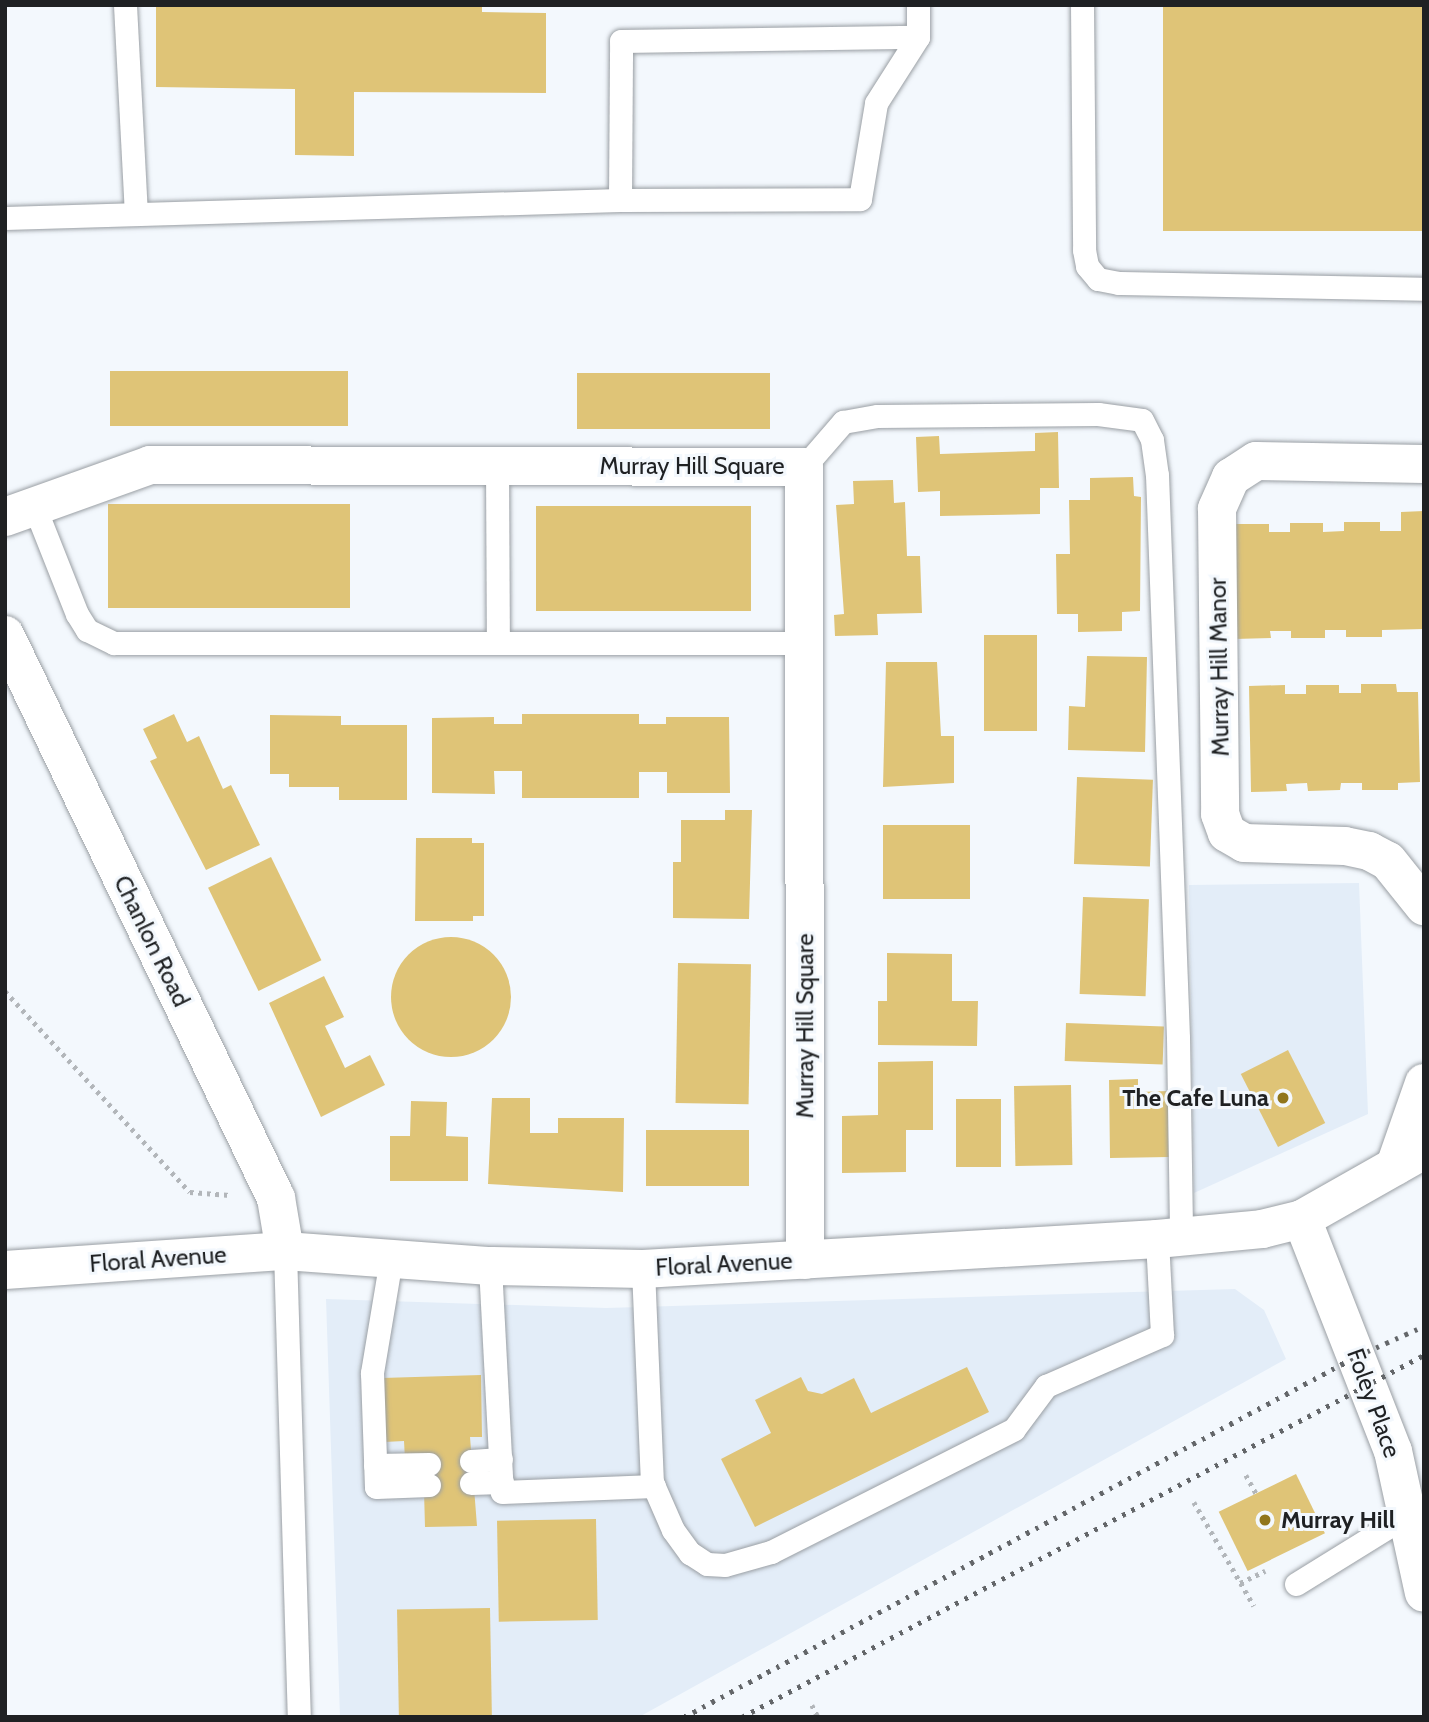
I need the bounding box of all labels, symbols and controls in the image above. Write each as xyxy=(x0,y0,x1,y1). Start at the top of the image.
street label: Murray Hill Square xyxy=(600,452,784,480)
street label: Murray Hill Manor xyxy=(1203,577,1235,757)
street label: Chanlon Road xyxy=(108,871,196,1011)
street label: Murray Hill Square xyxy=(791,934,819,1118)
place label: The Cafe Luna xyxy=(1122,1084,1269,1112)
marker: The Cafe Luna xyxy=(1275,1090,1291,1106)
street label: Floral Avenue xyxy=(88,1240,228,1278)
street label: Floral Avenue xyxy=(655,1246,793,1282)
street label: Foley Place xyxy=(1341,1345,1407,1461)
place label: Murray Hill xyxy=(1281,1506,1395,1534)
marker: Murray Hill xyxy=(1255,1510,1275,1530)

